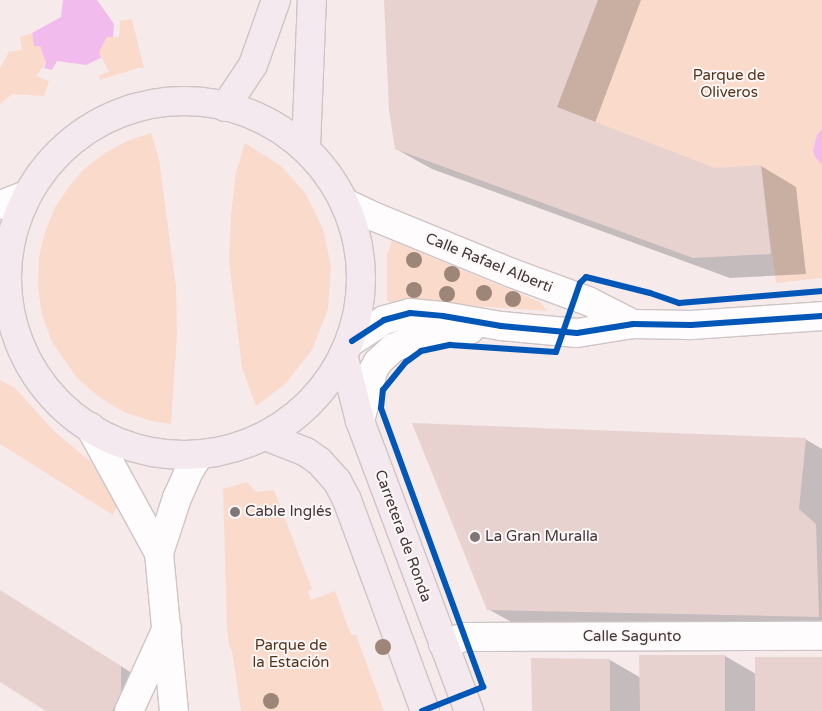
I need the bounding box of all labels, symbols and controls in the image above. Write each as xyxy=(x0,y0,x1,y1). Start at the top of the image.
park label: Parque de Oliveros xyxy=(693,66,765,101)
street label: Calle Rafael Alberti xyxy=(423,229,555,297)
street label: Carretera de Ronda xyxy=(371,467,435,605)
place label: Cable Inglés xyxy=(245,503,332,521)
marker: Cable Inglés xyxy=(229,506,241,518)
place label: La Gran Muralla xyxy=(485,528,598,546)
marker: La Gran Muralla xyxy=(469,531,481,543)
street label: Calle Sagunto xyxy=(583,628,681,646)
park label: Parque de la Estación xyxy=(253,636,329,671)

